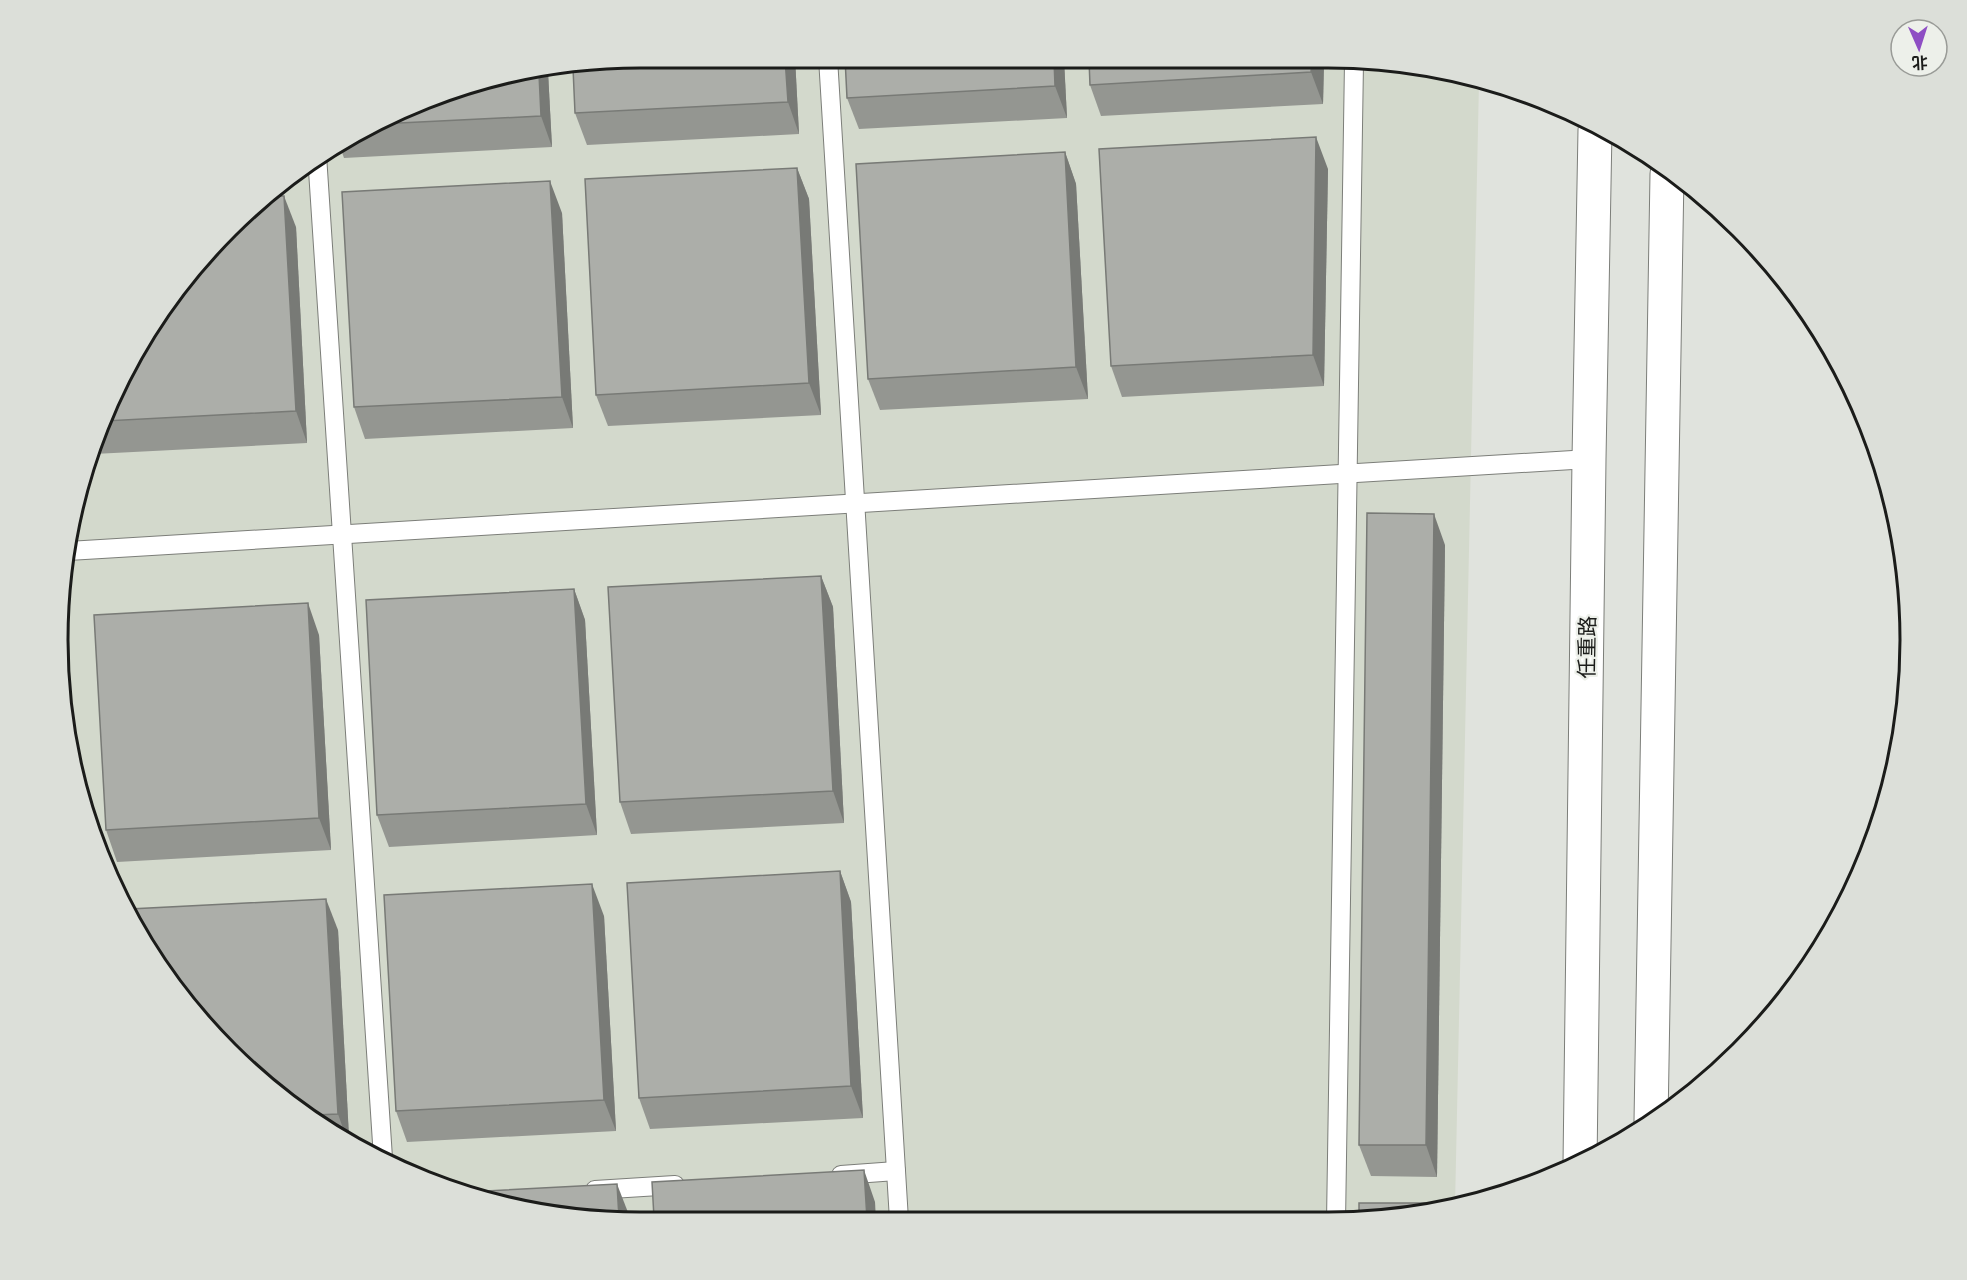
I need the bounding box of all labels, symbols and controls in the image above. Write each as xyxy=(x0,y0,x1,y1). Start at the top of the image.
north arrow xyxy=(1889,18,1949,78)
text: 北 xyxy=(1911,54,1928,73)
street label: 任重路 xyxy=(1573,615,1599,679)

